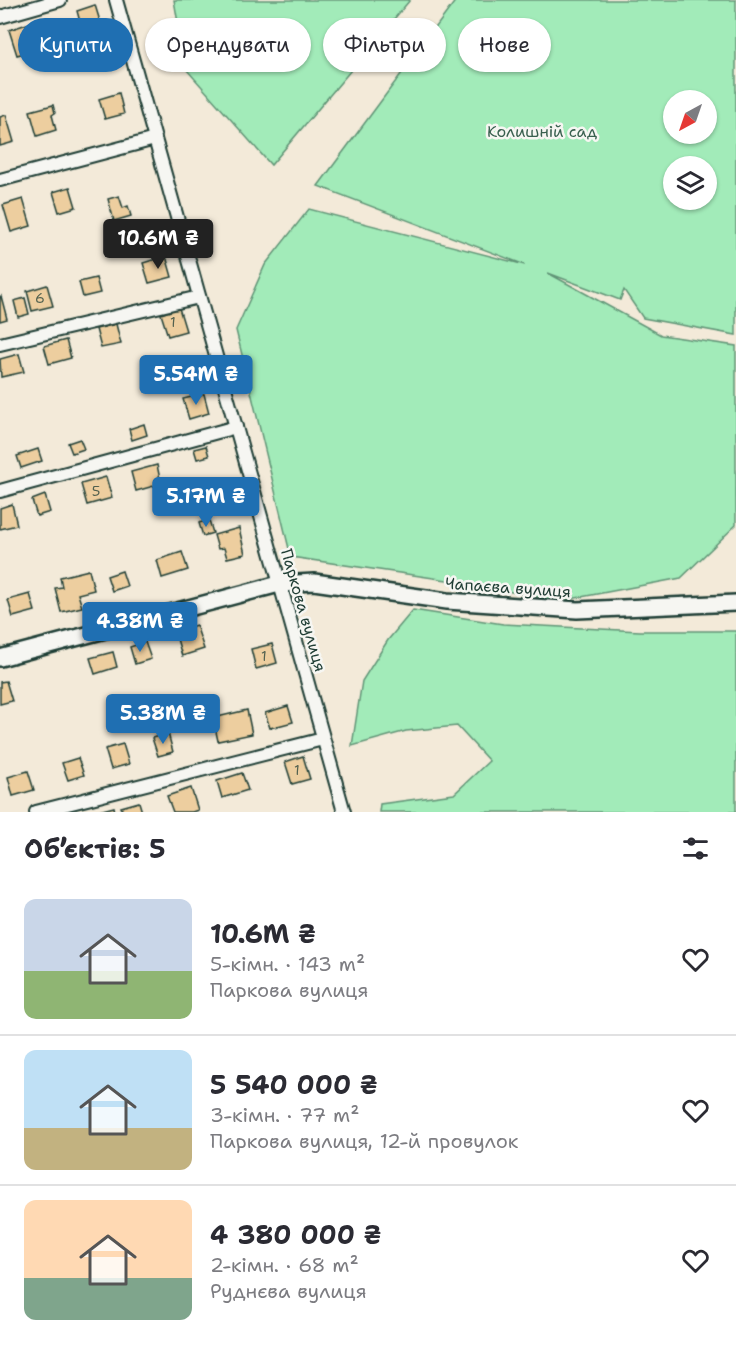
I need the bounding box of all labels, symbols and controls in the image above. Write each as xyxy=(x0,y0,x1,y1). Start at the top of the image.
chip: Купити xyxy=(18,18,133,72)
chip: Орендувати xyxy=(145,18,311,72)
chip: Фільтри xyxy=(323,18,446,72)
chip: Нове xyxy=(458,18,551,72)
north arrow xyxy=(663,90,717,144)
map controls xyxy=(663,90,717,210)
park label: Колишній сад xyxy=(487,121,597,142)
button: layers xyxy=(663,156,717,210)
pin: 10.6M ₴ xyxy=(103,219,213,270)
text: 10.6M ₴ xyxy=(117,225,199,251)
house number: 6 xyxy=(35,289,45,307)
house number: 1 xyxy=(170,313,176,331)
pin: 5.54M ₴ xyxy=(141,355,251,406)
text: 5.54M ₴ xyxy=(154,361,238,387)
pin: 5.17M ₴ xyxy=(151,477,261,528)
house number: 5 xyxy=(92,482,100,500)
text: 5.17M ₴ xyxy=(166,483,246,509)
street label: Паркова вулиця xyxy=(276,546,331,674)
street label: Чапаєва вулиця xyxy=(444,573,572,602)
pin: 4.38M ₴ xyxy=(85,602,195,653)
text: 4.38M ₴ xyxy=(96,608,184,634)
house number: 1 xyxy=(261,647,267,665)
pin: 5.38M ₴ xyxy=(108,694,218,745)
text: 5.38M ₴ xyxy=(120,700,206,726)
house number: 1 xyxy=(294,761,300,779)
text: Об’єктів: 5 xyxy=(24,831,165,866)
icon: filters xyxy=(679,832,712,865)
text: 10.6M ₴ xyxy=(210,916,316,951)
icon: home xyxy=(72,923,144,995)
icon: heart xyxy=(679,943,712,976)
text: 5-кімн. · 143 m² xyxy=(210,951,365,977)
text: Паркова вулиця xyxy=(210,977,368,1003)
text: 5 540 000 ₴ xyxy=(210,1067,378,1102)
icon: home xyxy=(72,1074,144,1146)
icon: heart xyxy=(679,1094,712,1127)
text: 3-кімн. · 77 m² xyxy=(210,1102,359,1128)
text: Паркова вулиця, 12-й провулок xyxy=(210,1128,518,1154)
text: 4 380 000 ₴ xyxy=(210,1217,382,1252)
icon: home xyxy=(72,1224,144,1296)
icon: heart xyxy=(679,1244,712,1277)
text: 2-кімн. · 68 m² xyxy=(210,1252,359,1278)
text: Руднєва вулиця xyxy=(210,1278,367,1304)

